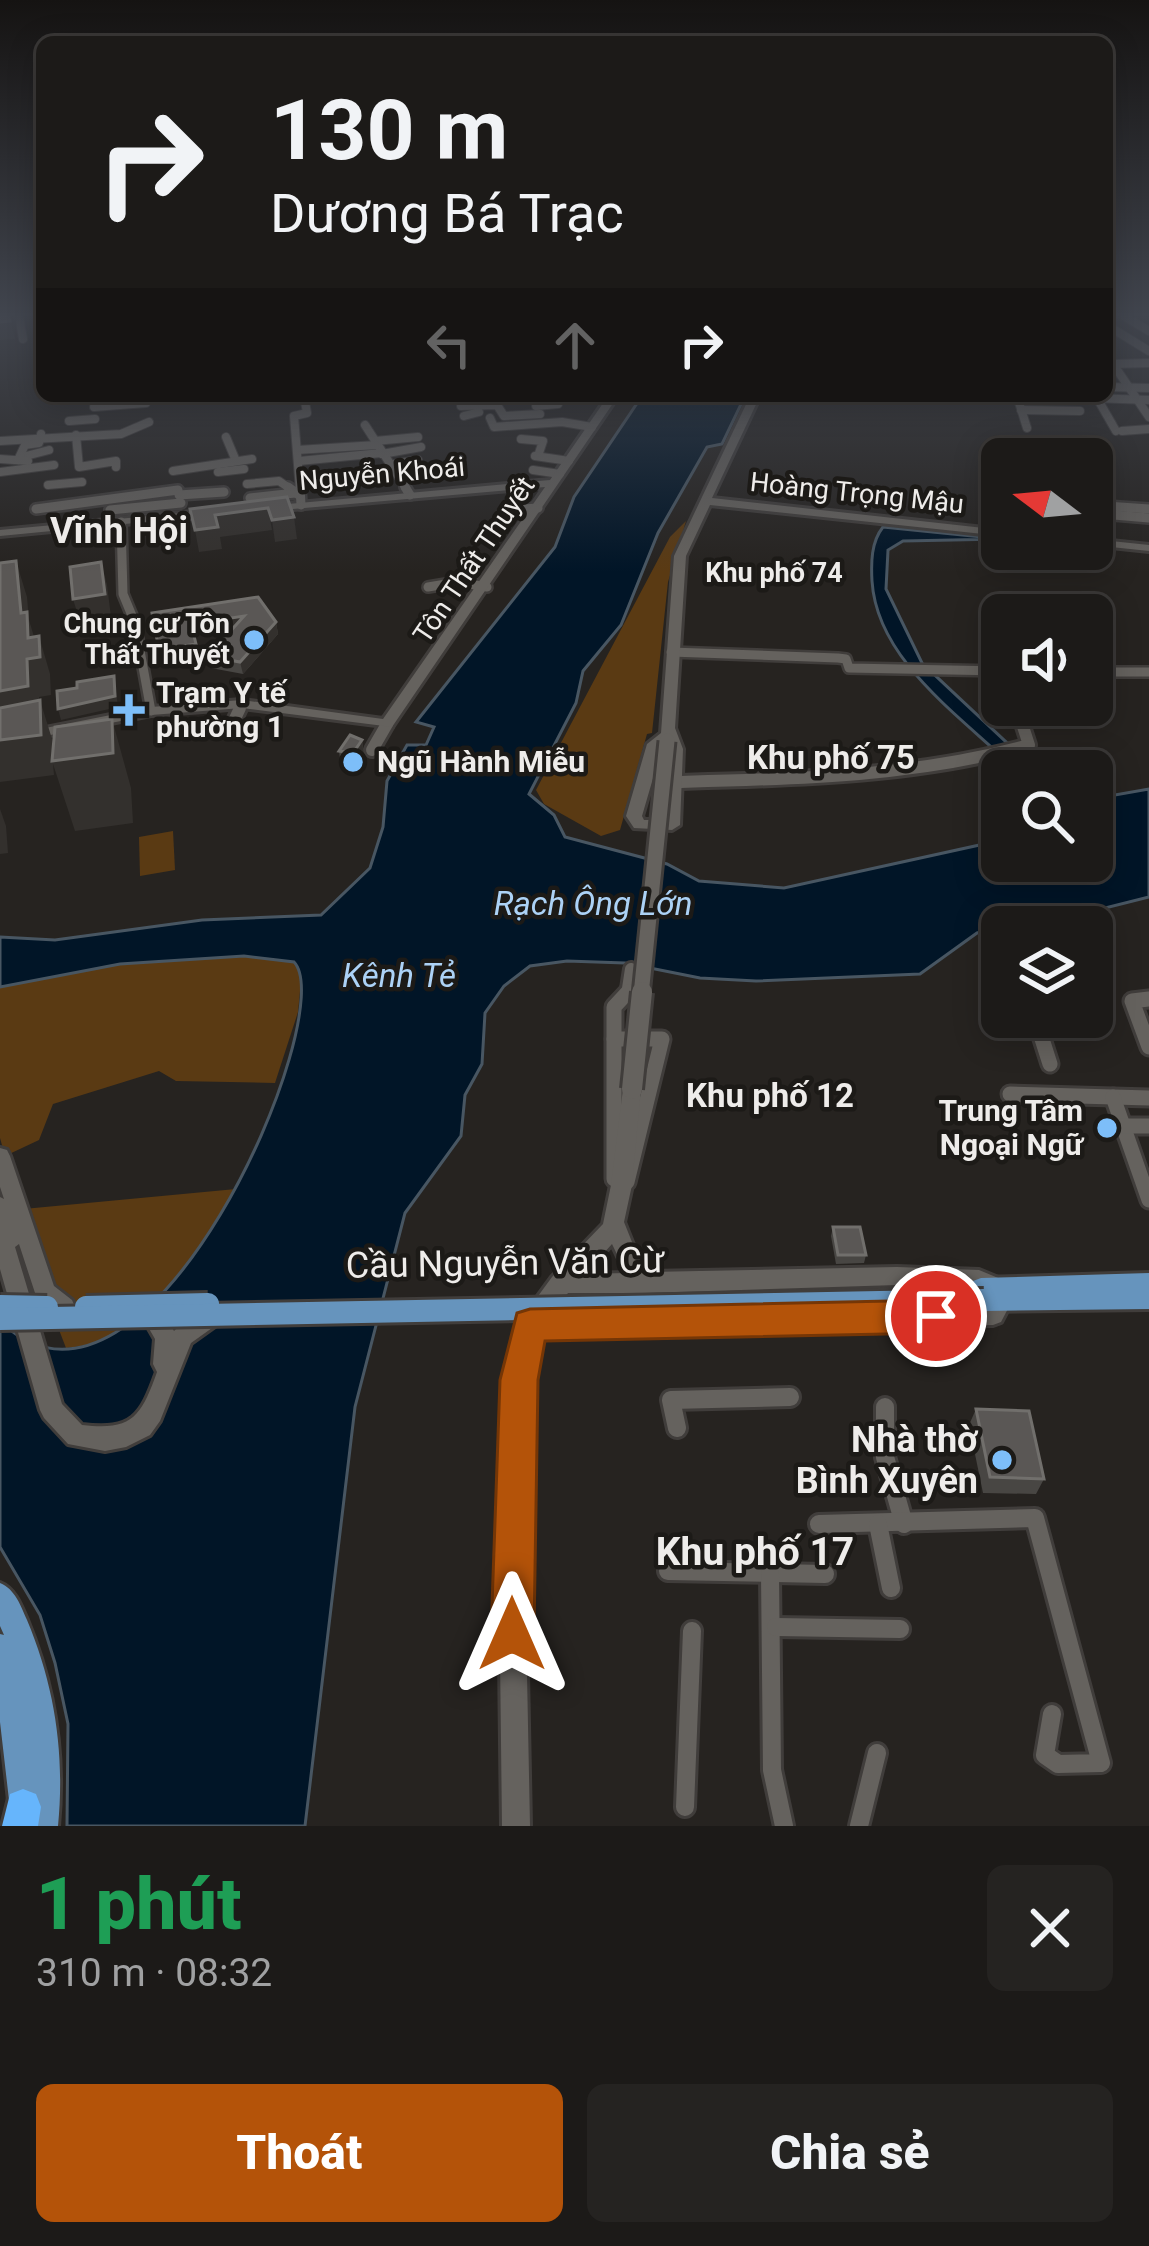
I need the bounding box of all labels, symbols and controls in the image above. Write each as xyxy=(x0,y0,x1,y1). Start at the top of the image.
text: 130 m xyxy=(270,81,508,180)
icon: right xyxy=(72,84,228,240)
text: Dương Bá Trạc xyxy=(270,182,624,245)
icon: left xyxy=(416,312,482,378)
icon: ahead xyxy=(542,312,608,378)
icon: right xyxy=(668,312,734,378)
north arrow xyxy=(981,438,1113,570)
map controls xyxy=(981,438,1113,1038)
street label: Nguyễn Khoái xyxy=(298,451,466,497)
street label: Hoàng Trọng Mậu xyxy=(748,466,966,520)
street label: Tôn Thất Thuyết xyxy=(407,471,541,649)
district label: Vĩnh Hội xyxy=(50,510,188,552)
district label: Khu phố 74 xyxy=(705,557,843,589)
button: sound xyxy=(981,594,1113,726)
place label: Chung cư Tôn Thất Thuyết xyxy=(64,608,230,671)
marker: Chung cư Tôn Thất Thuyết xyxy=(241,627,267,653)
place label: Trạm Y tế phường 1 xyxy=(156,675,288,744)
marker: Trạm Y tế phường 1 xyxy=(113,694,145,726)
district label: Khu phố 75 xyxy=(747,738,915,777)
place label: Ngũ Hành Miễu xyxy=(377,744,585,779)
marker: Ngũ Hành Miễu xyxy=(340,749,366,775)
button: search xyxy=(981,750,1113,882)
water label: Rạch Ông Lớn xyxy=(494,884,692,923)
button: layers xyxy=(981,906,1113,1038)
water label: Kênh Tẻ xyxy=(342,956,456,995)
district label: Khu phố 12 xyxy=(686,1076,854,1115)
place label: Trung Tâm Ngoại Ngữ xyxy=(939,1093,1085,1162)
marker: Trung Tâm Ngoại Ngữ xyxy=(1094,1115,1120,1141)
street label: Cầu Nguyễn Văn Cừ xyxy=(345,1239,665,1287)
pin xyxy=(885,1265,987,1367)
icon: arrive xyxy=(903,1283,969,1349)
place label: Nhà thờ Bình Xuyên xyxy=(796,1419,979,1502)
marker: Nhà thờ Bình Xuyên xyxy=(989,1447,1015,1473)
district label: Khu phố 17 xyxy=(656,1529,854,1575)
position arrow xyxy=(449,1571,575,1697)
text: 1 phút xyxy=(36,1862,242,1947)
button: close xyxy=(987,1865,1113,1991)
text: 310 m · 08:32 xyxy=(36,1950,272,1996)
button: Thoát xyxy=(36,2084,563,2222)
button: Chia sẻ xyxy=(587,2084,1113,2222)

